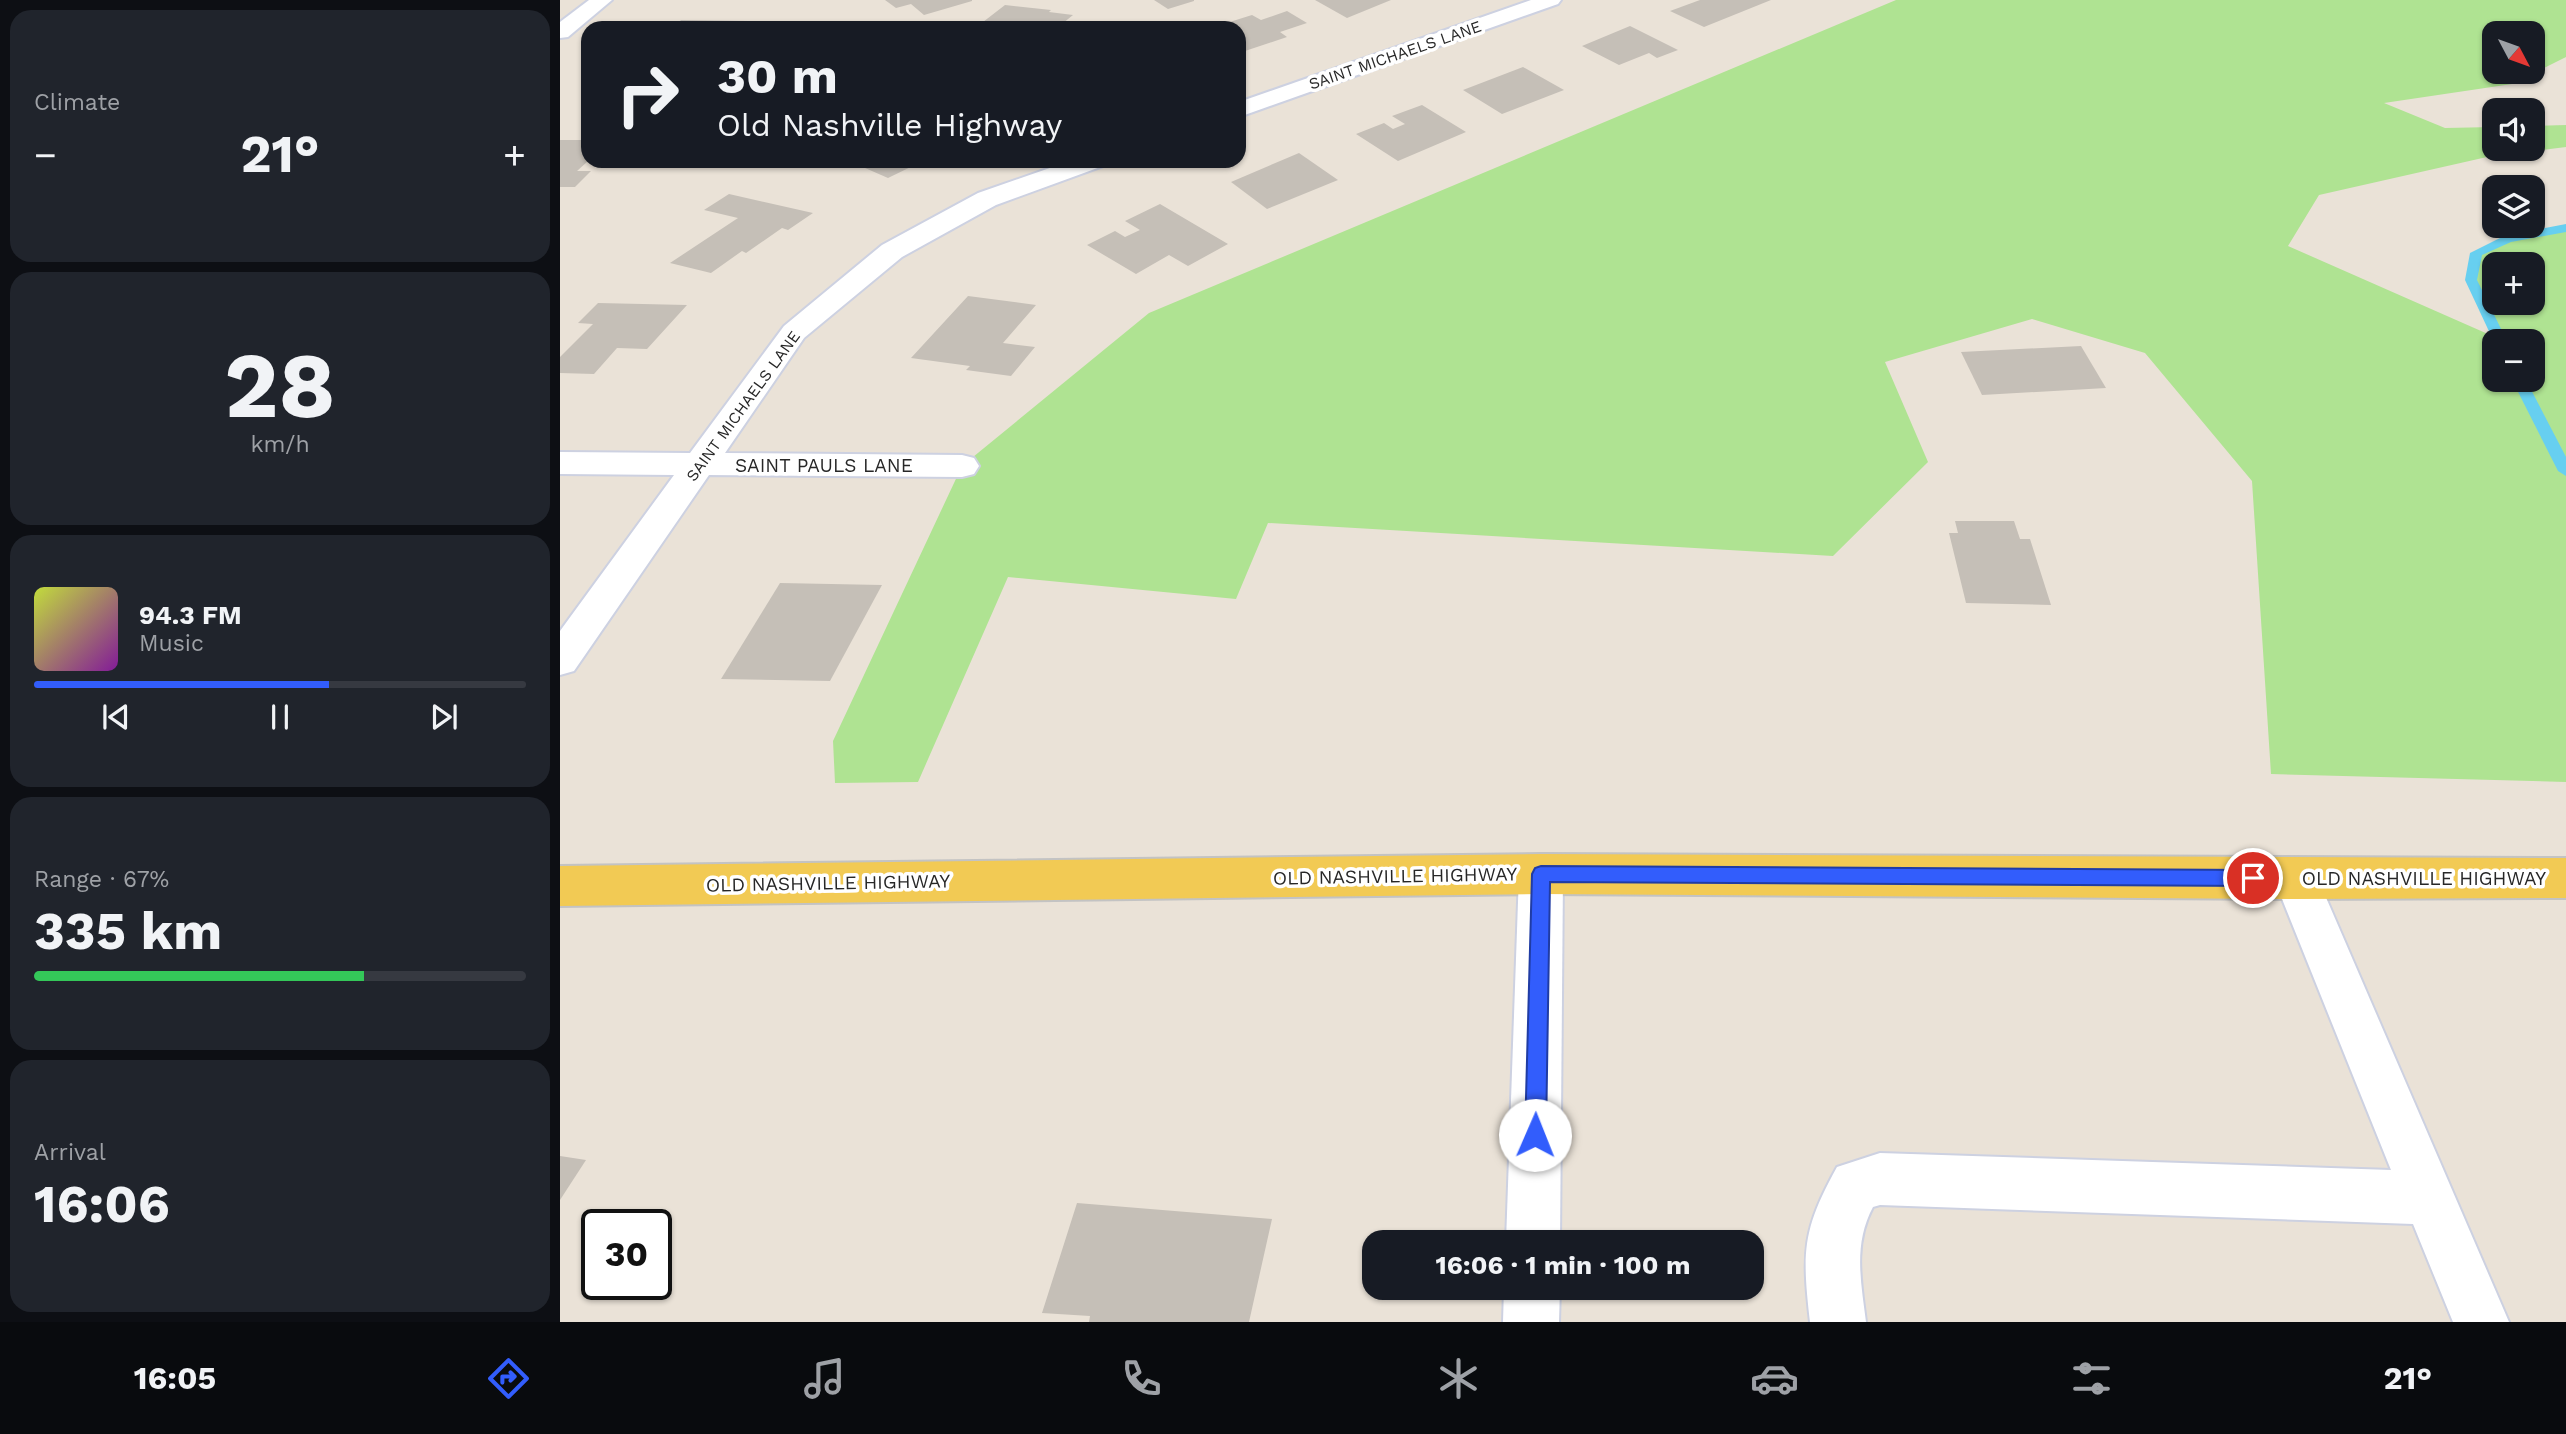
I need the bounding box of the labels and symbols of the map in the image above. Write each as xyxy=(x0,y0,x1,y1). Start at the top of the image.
street label: SAINT MICHAELS LANE xyxy=(1306,17,1484,93)
north arrow xyxy=(2482,21,2544,84)
street label: SAINT MICHAELS LANE xyxy=(682,327,804,485)
street label: SAINT PAULS LANE xyxy=(735,454,913,477)
pin xyxy=(2223,848,2283,908)
street label: OLD NASHVILLE HIGHWAY xyxy=(1273,862,1518,890)
street label: OLD NASHVILLE HIGHWAY xyxy=(2302,867,2546,890)
street label: OLD NASHVILLE HIGHWAY xyxy=(706,869,951,897)
position arrow xyxy=(1498,1098,1572,1172)
speed limit sign: 30 xyxy=(581,1209,672,1300)

